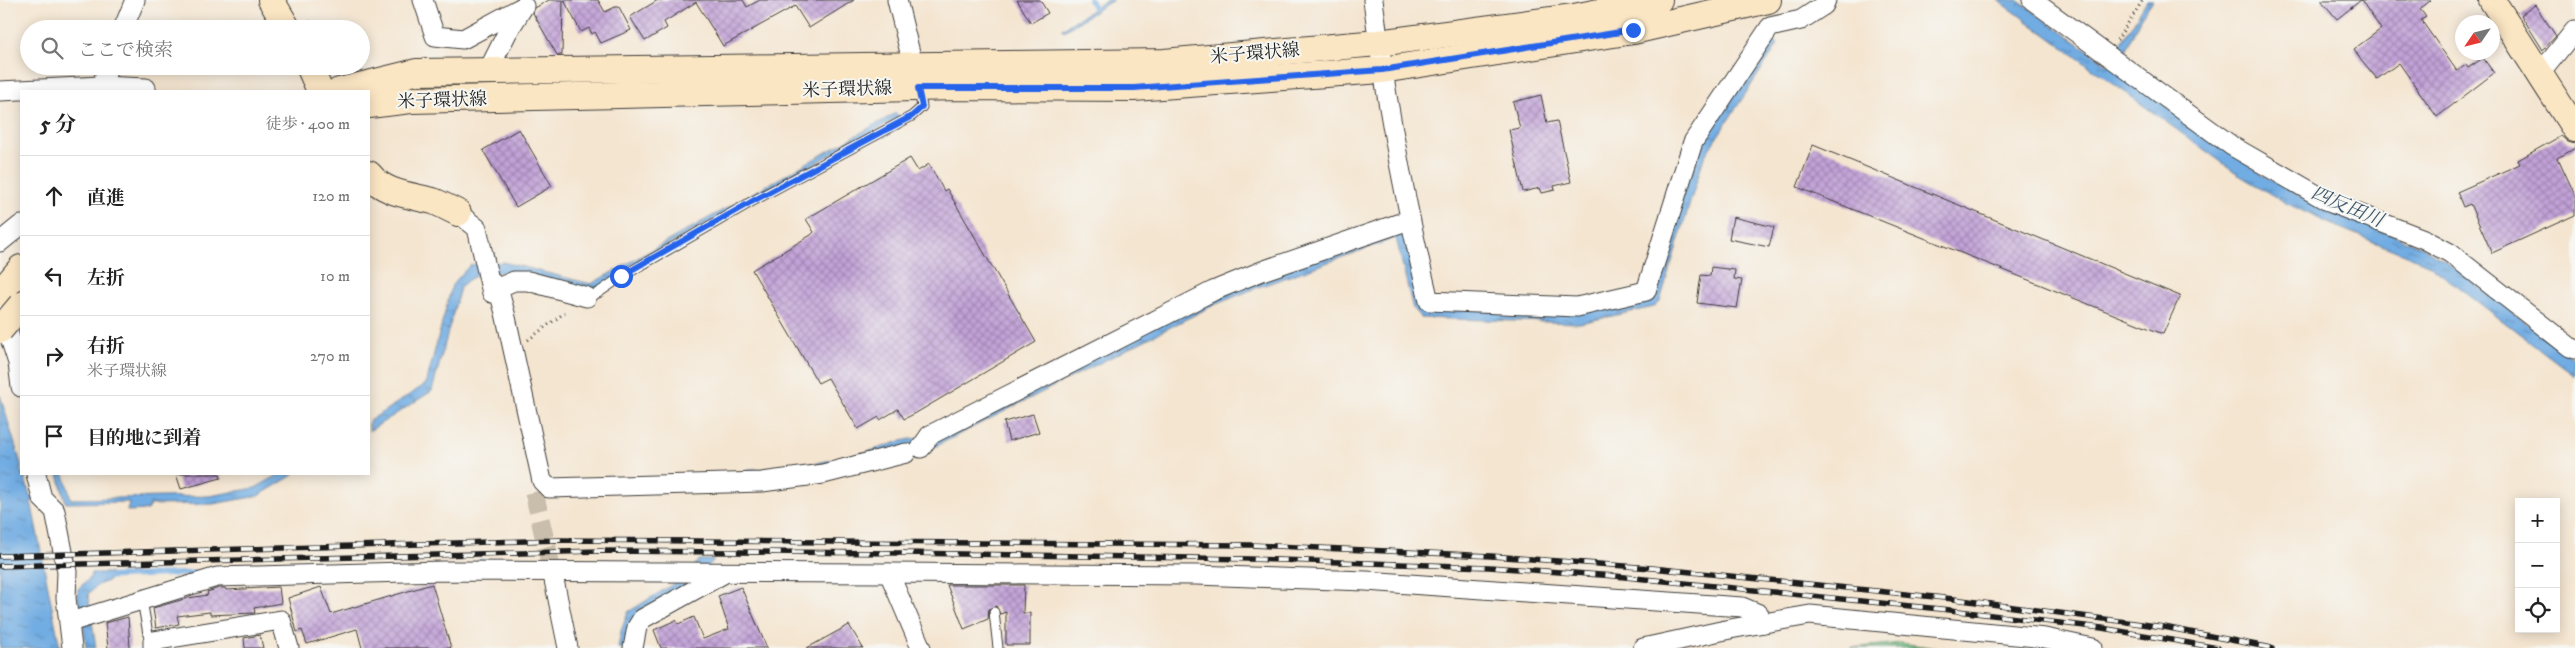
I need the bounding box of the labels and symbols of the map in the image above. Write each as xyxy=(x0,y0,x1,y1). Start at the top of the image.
north arrow xyxy=(2455,15,2500,60)
route end xyxy=(1622,19,1645,42)
street label: 米子環状線 xyxy=(1209,39,1301,69)
street label: 米子環状線 xyxy=(802,77,892,103)
street label: 米子環状線 xyxy=(397,88,487,114)
water label: 四反田川 xyxy=(2308,182,2388,233)
route start xyxy=(610,265,633,288)

